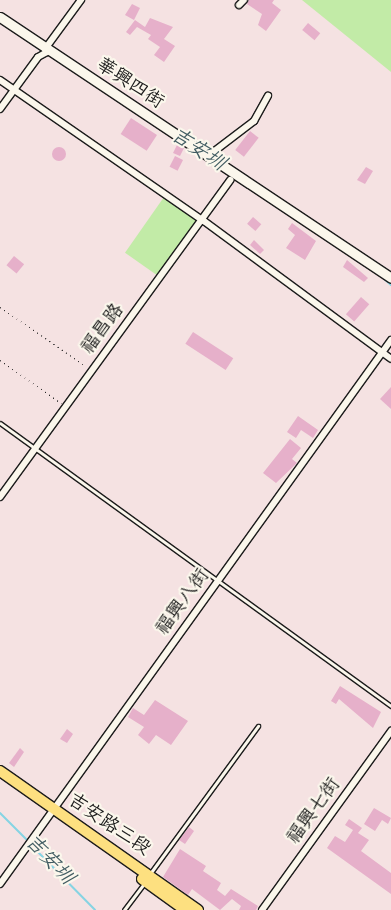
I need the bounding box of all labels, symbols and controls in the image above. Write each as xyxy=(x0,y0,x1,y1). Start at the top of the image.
street label: 華興四街 xyxy=(91,55,167,115)
water label: 吉安圳 xyxy=(165,125,229,177)
street label: 福昌路 xyxy=(78,300,130,360)
street label: 福興八街 xyxy=(152,566,216,640)
street label: 福興七街 xyxy=(283,775,347,849)
street label: 吉安路三段 xyxy=(62,790,154,862)
water label: 吉安圳 xyxy=(19,831,77,891)

